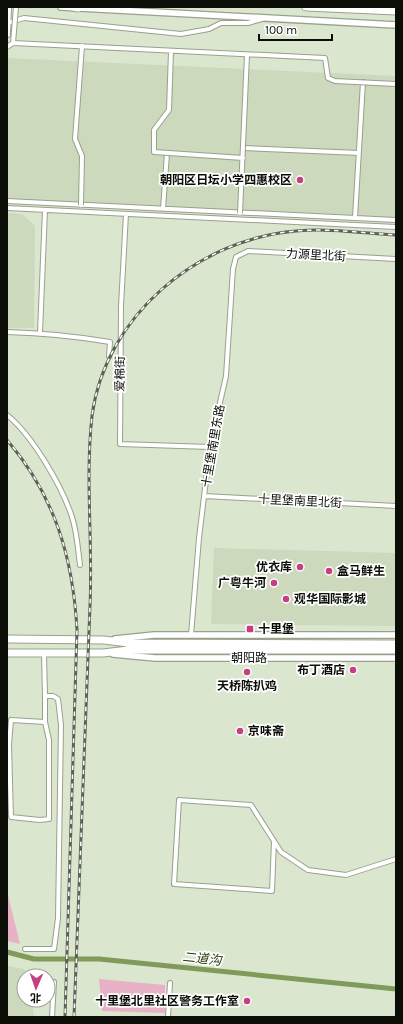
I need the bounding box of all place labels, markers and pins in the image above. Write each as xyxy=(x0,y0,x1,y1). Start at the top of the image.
place label: 朝阳区日坛小学四惠校区 xyxy=(160,173,292,187)
marker: 朝阳区日坛小学四惠校区 xyxy=(295,175,305,185)
place label: 优衣库 xyxy=(256,560,292,574)
marker: 优衣库 xyxy=(295,562,305,572)
place label: 盒马鲜生 xyxy=(337,564,385,578)
marker: 盒马鲜生 xyxy=(324,566,334,576)
place label: 广粤牛河 xyxy=(218,576,266,590)
marker: 广粤牛河 xyxy=(269,578,279,588)
place label: 观华国际影城 xyxy=(294,592,366,606)
marker: 观华国际影城 xyxy=(281,594,291,604)
place label: 十里堡 xyxy=(258,622,294,636)
marker: 十里堡 xyxy=(245,624,255,634)
place label: 布丁酒店 xyxy=(297,663,345,677)
marker: 布丁酒店 xyxy=(348,665,358,675)
marker: 天桥陈扒鸡 xyxy=(242,667,252,677)
place label: 天桥陈扒鸡 xyxy=(217,679,277,693)
place label: 京味斋 xyxy=(248,724,284,738)
marker: 京味斋 xyxy=(235,726,245,736)
place label: 十里堡北里社区警务工作室 xyxy=(95,994,239,1008)
marker: 十里堡北里社区警务工作室 xyxy=(242,996,252,1006)

